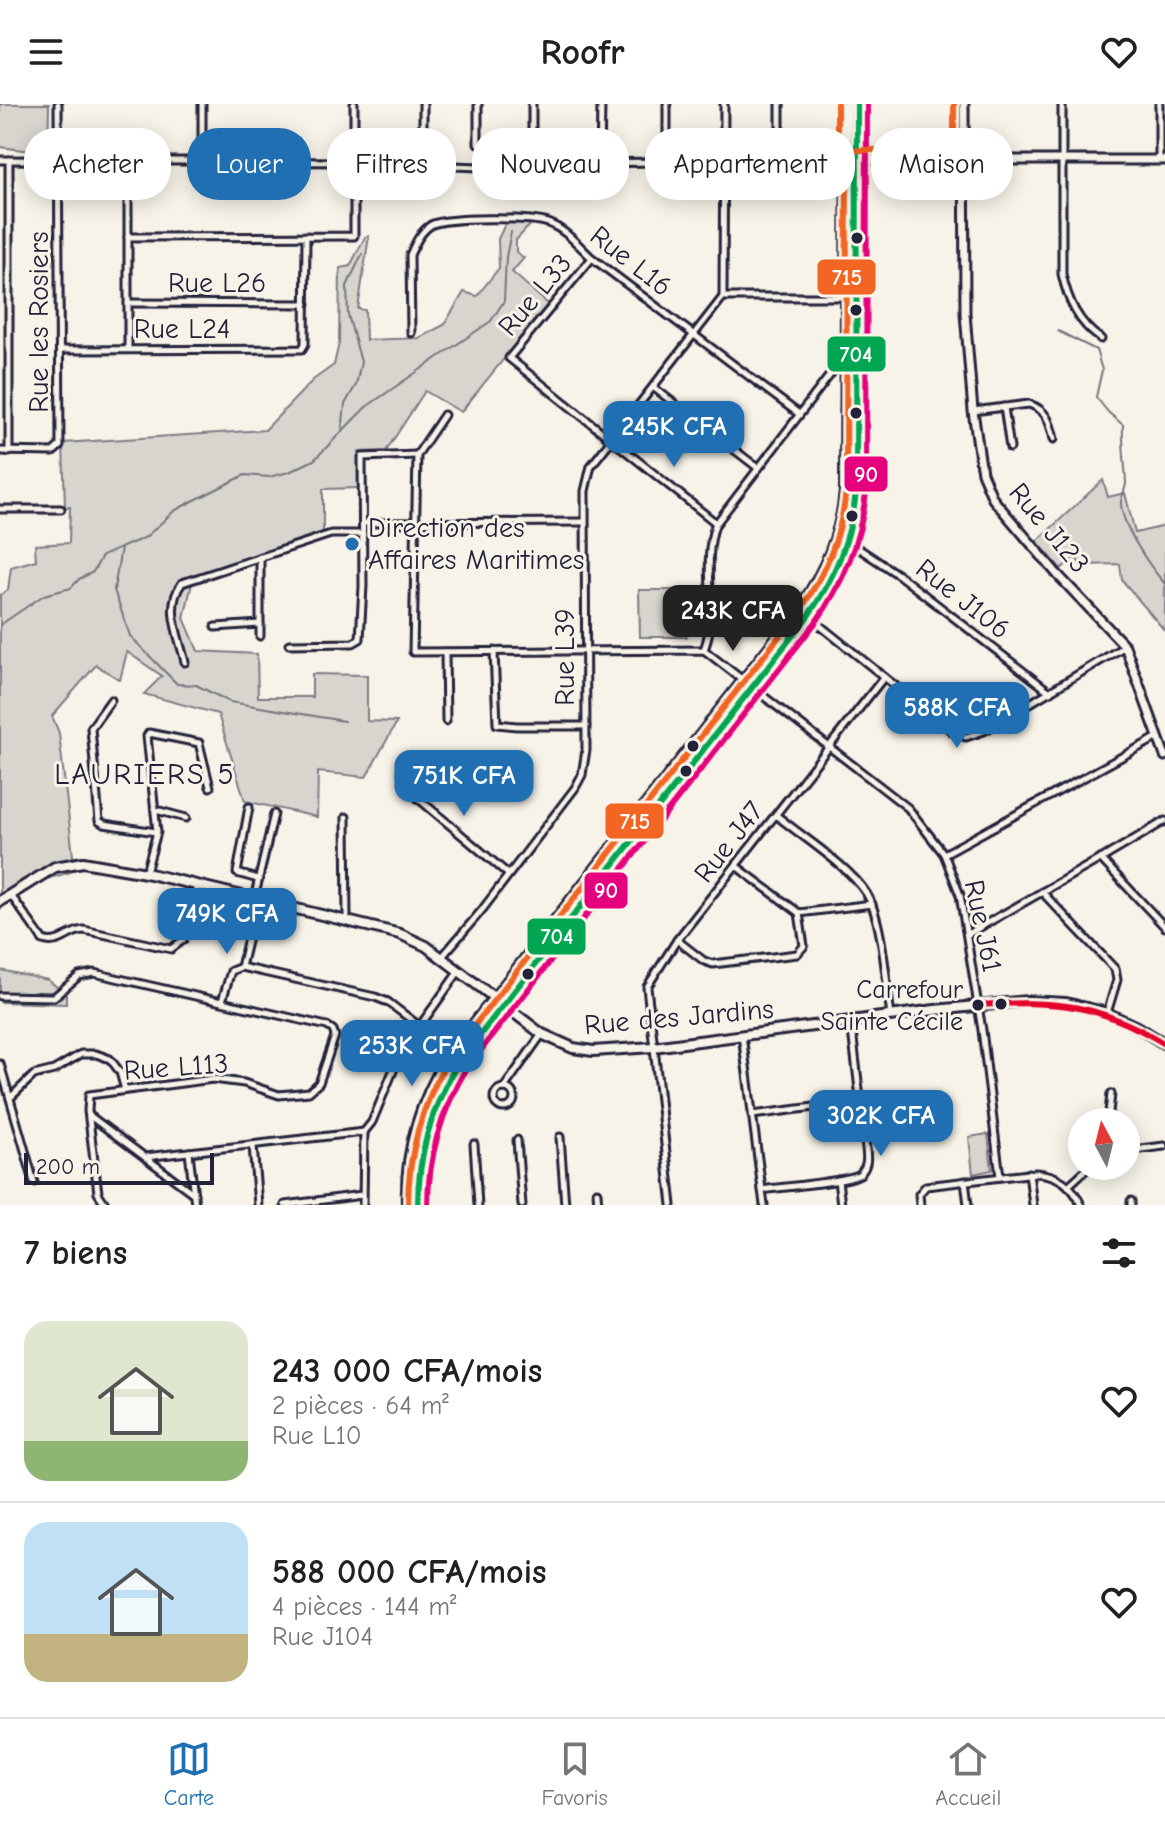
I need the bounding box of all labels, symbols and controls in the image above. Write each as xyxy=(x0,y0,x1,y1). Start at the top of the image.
icon: menu xyxy=(24,30,68,74)
icon: heart xyxy=(1097,30,1141,74)
text: Roofr xyxy=(540,32,625,73)
chip: Acheter xyxy=(24,128,171,200)
chip: Louer xyxy=(187,128,311,200)
chip: Filtres xyxy=(327,128,456,200)
chip: Nouveau xyxy=(472,128,629,200)
chip: Appartement xyxy=(645,128,855,200)
chip: Maison xyxy=(871,128,1013,200)
street label: Rue L16 xyxy=(584,219,678,303)
unlabelled marker xyxy=(849,230,865,246)
street label: Rue les Rosiers xyxy=(23,231,55,413)
street label: Rue L33 xyxy=(492,248,578,342)
line badge: 715 xyxy=(816,258,877,296)
text: 715 xyxy=(832,265,862,291)
street label: Rue L26 xyxy=(168,267,266,299)
unlabelled marker xyxy=(848,302,864,318)
street label: Rue L24 xyxy=(134,313,230,345)
line badge: 704 xyxy=(826,335,887,373)
text: 704 xyxy=(840,342,872,368)
pin: 245K CFA xyxy=(591,401,757,469)
unlabelled marker xyxy=(848,405,864,421)
text: 245K CFA xyxy=(621,412,727,442)
line badge: 90 xyxy=(843,455,889,493)
text: 90 xyxy=(854,462,878,488)
street label: Rue J123 xyxy=(1002,477,1096,579)
unlabelled marker xyxy=(844,508,860,524)
place label: Direction des Affaires Maritimes xyxy=(368,512,584,576)
marker: Direction des Affaires Maritimes xyxy=(343,535,361,553)
street label: Rue J106 xyxy=(910,552,1016,646)
pin: 243K CFA xyxy=(650,585,816,653)
text: 243K CFA xyxy=(681,596,785,626)
street label: Rue L39 xyxy=(549,608,581,706)
pin: 588K CFA xyxy=(874,682,1040,750)
text: 588K CFA xyxy=(903,693,1011,723)
unlabelled marker xyxy=(685,738,701,754)
pin: 751K CFA xyxy=(381,750,547,818)
district label: LAURIERS 5 xyxy=(54,757,236,792)
text: 751K CFA xyxy=(412,761,516,791)
unlabelled marker xyxy=(678,763,694,779)
street label: Rue J47 xyxy=(687,795,771,889)
line badge: 715 xyxy=(604,802,665,840)
text: 715 xyxy=(620,809,650,835)
line badge: 90 xyxy=(583,871,629,910)
street label: Rue J61 xyxy=(958,877,1008,975)
text: 90 xyxy=(594,878,618,904)
pin: 749K CFA xyxy=(144,888,310,956)
text: 749K CFA xyxy=(176,899,278,929)
line badge: 704 xyxy=(526,917,587,956)
text: 704 xyxy=(541,924,573,950)
unlabelled marker xyxy=(520,966,536,982)
place label: Carrefour Sainte Cécile xyxy=(820,975,964,1037)
street label: Rue des Jardins xyxy=(583,993,775,1041)
unlabelled marker xyxy=(993,996,1009,1012)
marker: Carrefour Sainte Cécile xyxy=(970,997,986,1013)
pin: 253K CFA xyxy=(329,1020,495,1088)
text: 253K CFA xyxy=(359,1031,465,1061)
street label: Rue L113 xyxy=(123,1047,229,1087)
pin: 302K CFA xyxy=(798,1090,964,1158)
text: 302K CFA xyxy=(827,1101,935,1131)
north arrow xyxy=(1068,1108,1140,1180)
map controls xyxy=(1068,1108,1140,1180)
scale bar xyxy=(24,1149,214,1185)
text: 200 m xyxy=(36,1154,100,1180)
icon: filters xyxy=(1097,1231,1141,1275)
text: 7 biens xyxy=(24,1233,127,1273)
text: 243 000 CFA/mois xyxy=(272,1351,542,1391)
icon: home xyxy=(88,1353,184,1449)
icon: heart xyxy=(1097,1379,1141,1423)
text: 2 pièces · 64 m² xyxy=(272,1391,449,1421)
text: Rue L10 xyxy=(272,1421,362,1451)
text: 588 000 CFA/mois xyxy=(272,1552,546,1592)
icon: home xyxy=(88,1554,184,1650)
icon: heart xyxy=(1097,1580,1141,1624)
text: 4 pièces · 144 m² xyxy=(272,1592,456,1622)
text: Rue J104 xyxy=(272,1622,373,1652)
tab: Carte xyxy=(164,1737,214,1811)
tab: Favoris xyxy=(542,1737,608,1811)
tab: Accueil xyxy=(935,1737,1001,1811)

